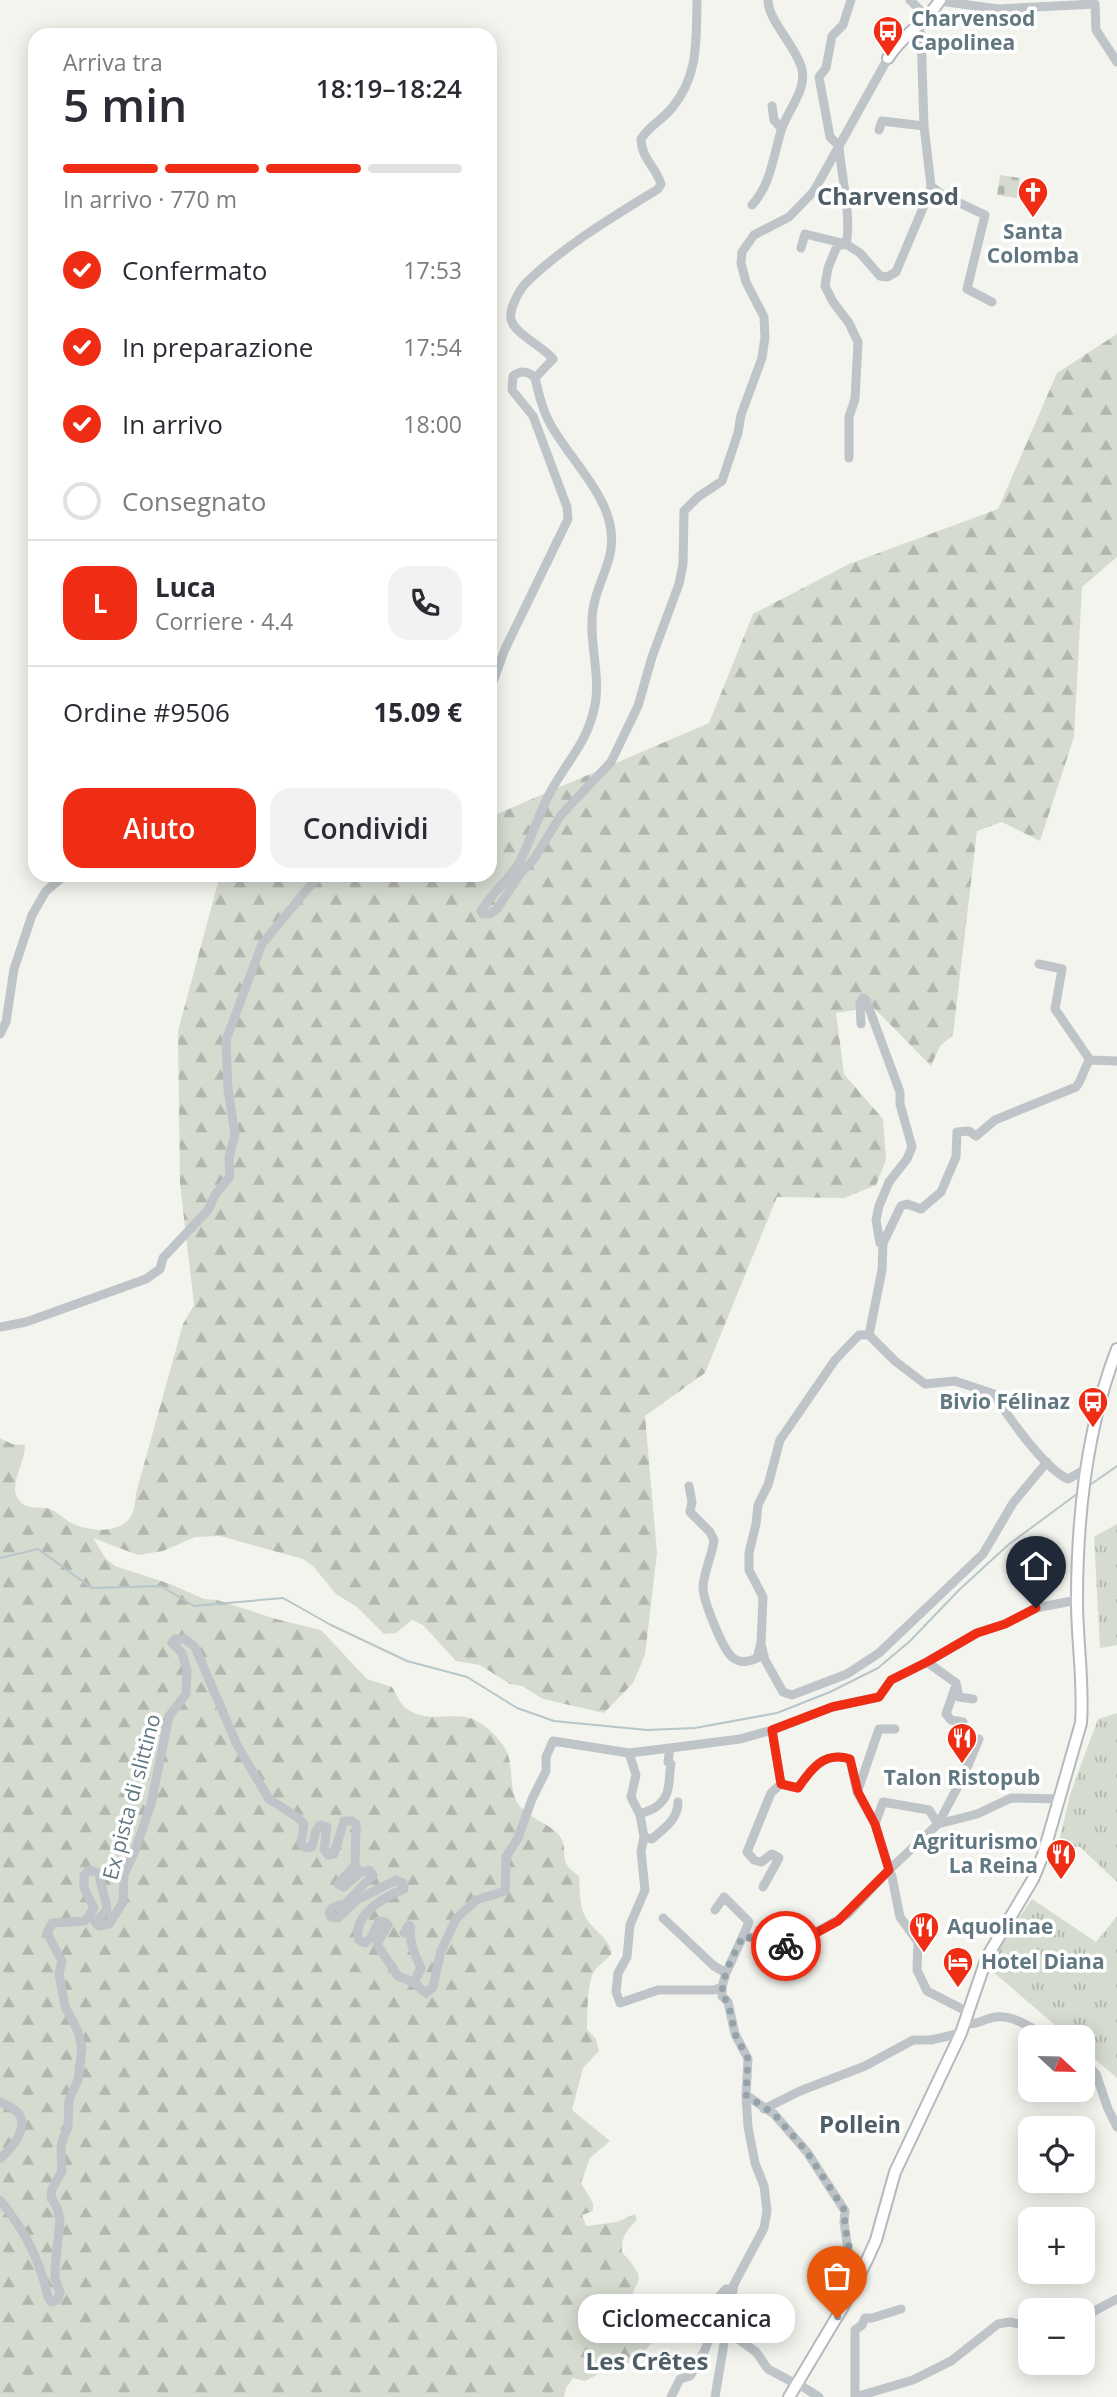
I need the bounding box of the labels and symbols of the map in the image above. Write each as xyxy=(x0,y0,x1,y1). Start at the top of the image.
place label: Charvensod Capolinea xyxy=(911,4,1035,56)
bus stop icon: Charvensod Capolinea xyxy=(871,14,905,58)
church icon: Santa Colomba xyxy=(1016,175,1050,219)
district label: Charvensod xyxy=(817,179,959,212)
place label: Santa Colomba xyxy=(987,217,1079,269)
bus stop icon: Bivio Félinaz xyxy=(1076,1385,1110,1429)
place label: Bivio Félinaz xyxy=(939,1387,1070,1415)
pin xyxy=(1006,1536,1066,1608)
street label: Ex pista di slittino xyxy=(95,1711,167,1883)
restaurant icon: Talon Ristopub xyxy=(945,1721,979,1765)
place label: Talon Ristopub xyxy=(884,1763,1040,1791)
place label: Agriturismo La Reina xyxy=(913,1827,1038,1879)
restaurant icon: Agriturismo La Reina xyxy=(1044,1837,1078,1881)
restaurant icon: Aquolinae xyxy=(907,1910,941,1954)
courier xyxy=(751,1911,821,1981)
place label: Aquolinae xyxy=(947,1912,1053,1940)
hotel icon: Hotel Diana xyxy=(941,1945,975,1989)
place label: Hotel Diana xyxy=(981,1947,1105,1975)
north arrow xyxy=(1018,2025,1096,2102)
district label: Pollein xyxy=(819,2107,901,2140)
pin xyxy=(807,2246,867,2318)
callout: Ciclomeccanica xyxy=(578,2294,795,2342)
district label: Les Crêtes xyxy=(586,2344,708,2377)

